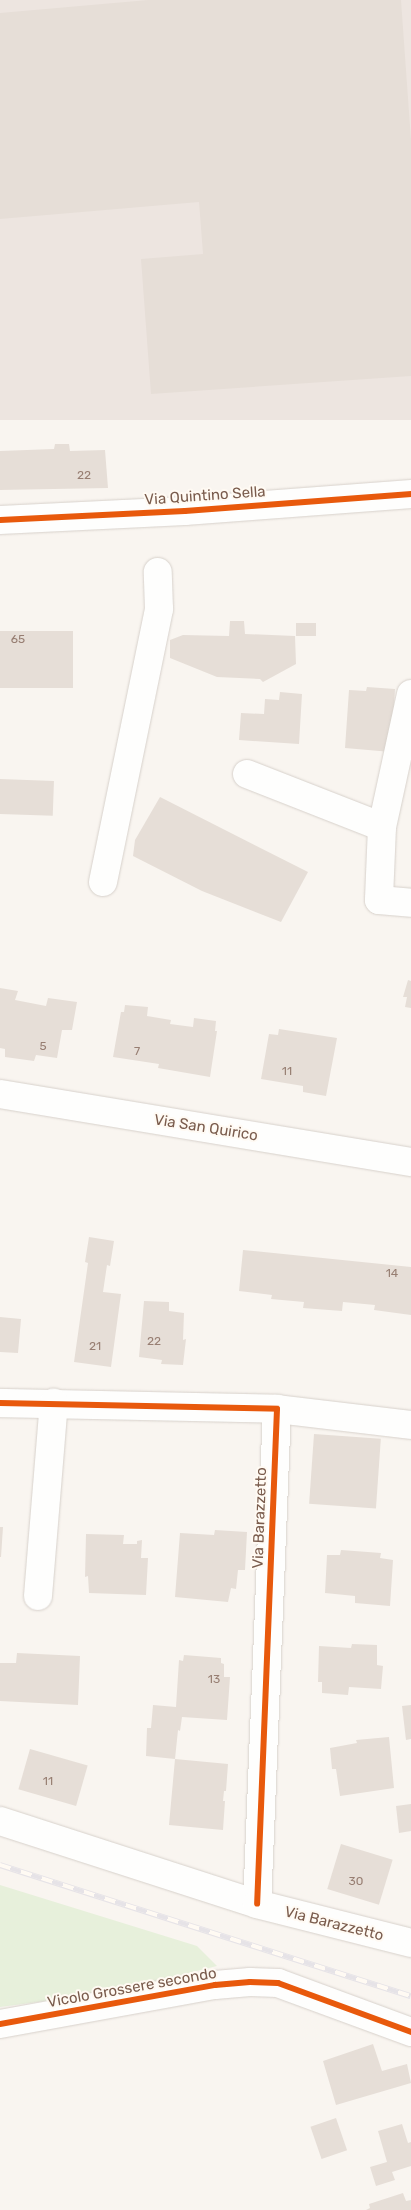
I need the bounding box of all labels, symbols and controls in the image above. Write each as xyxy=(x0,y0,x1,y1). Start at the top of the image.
house number: 22 xyxy=(77,469,91,483)
street label: Via Quintino Sella xyxy=(144,483,266,509)
house number: 65 xyxy=(11,633,25,647)
house number: 5 xyxy=(39,1040,47,1054)
house number: 7 xyxy=(134,1045,140,1059)
house number: 11 xyxy=(282,1065,292,1079)
street label: Via San Quirico xyxy=(153,1111,259,1145)
house number: 14 xyxy=(386,1267,398,1281)
house number: 22 xyxy=(147,1335,161,1349)
house number: 21 xyxy=(89,1340,101,1354)
street label: Via Barazzetto xyxy=(249,1467,271,1569)
house number: 13 xyxy=(208,1673,220,1687)
house number: 11 xyxy=(43,1775,53,1789)
house number: 30 xyxy=(349,1875,363,1889)
street label: Via Barazzetto xyxy=(283,1903,385,1945)
street label: Vicolo Grossere secondo xyxy=(46,1964,218,2012)

